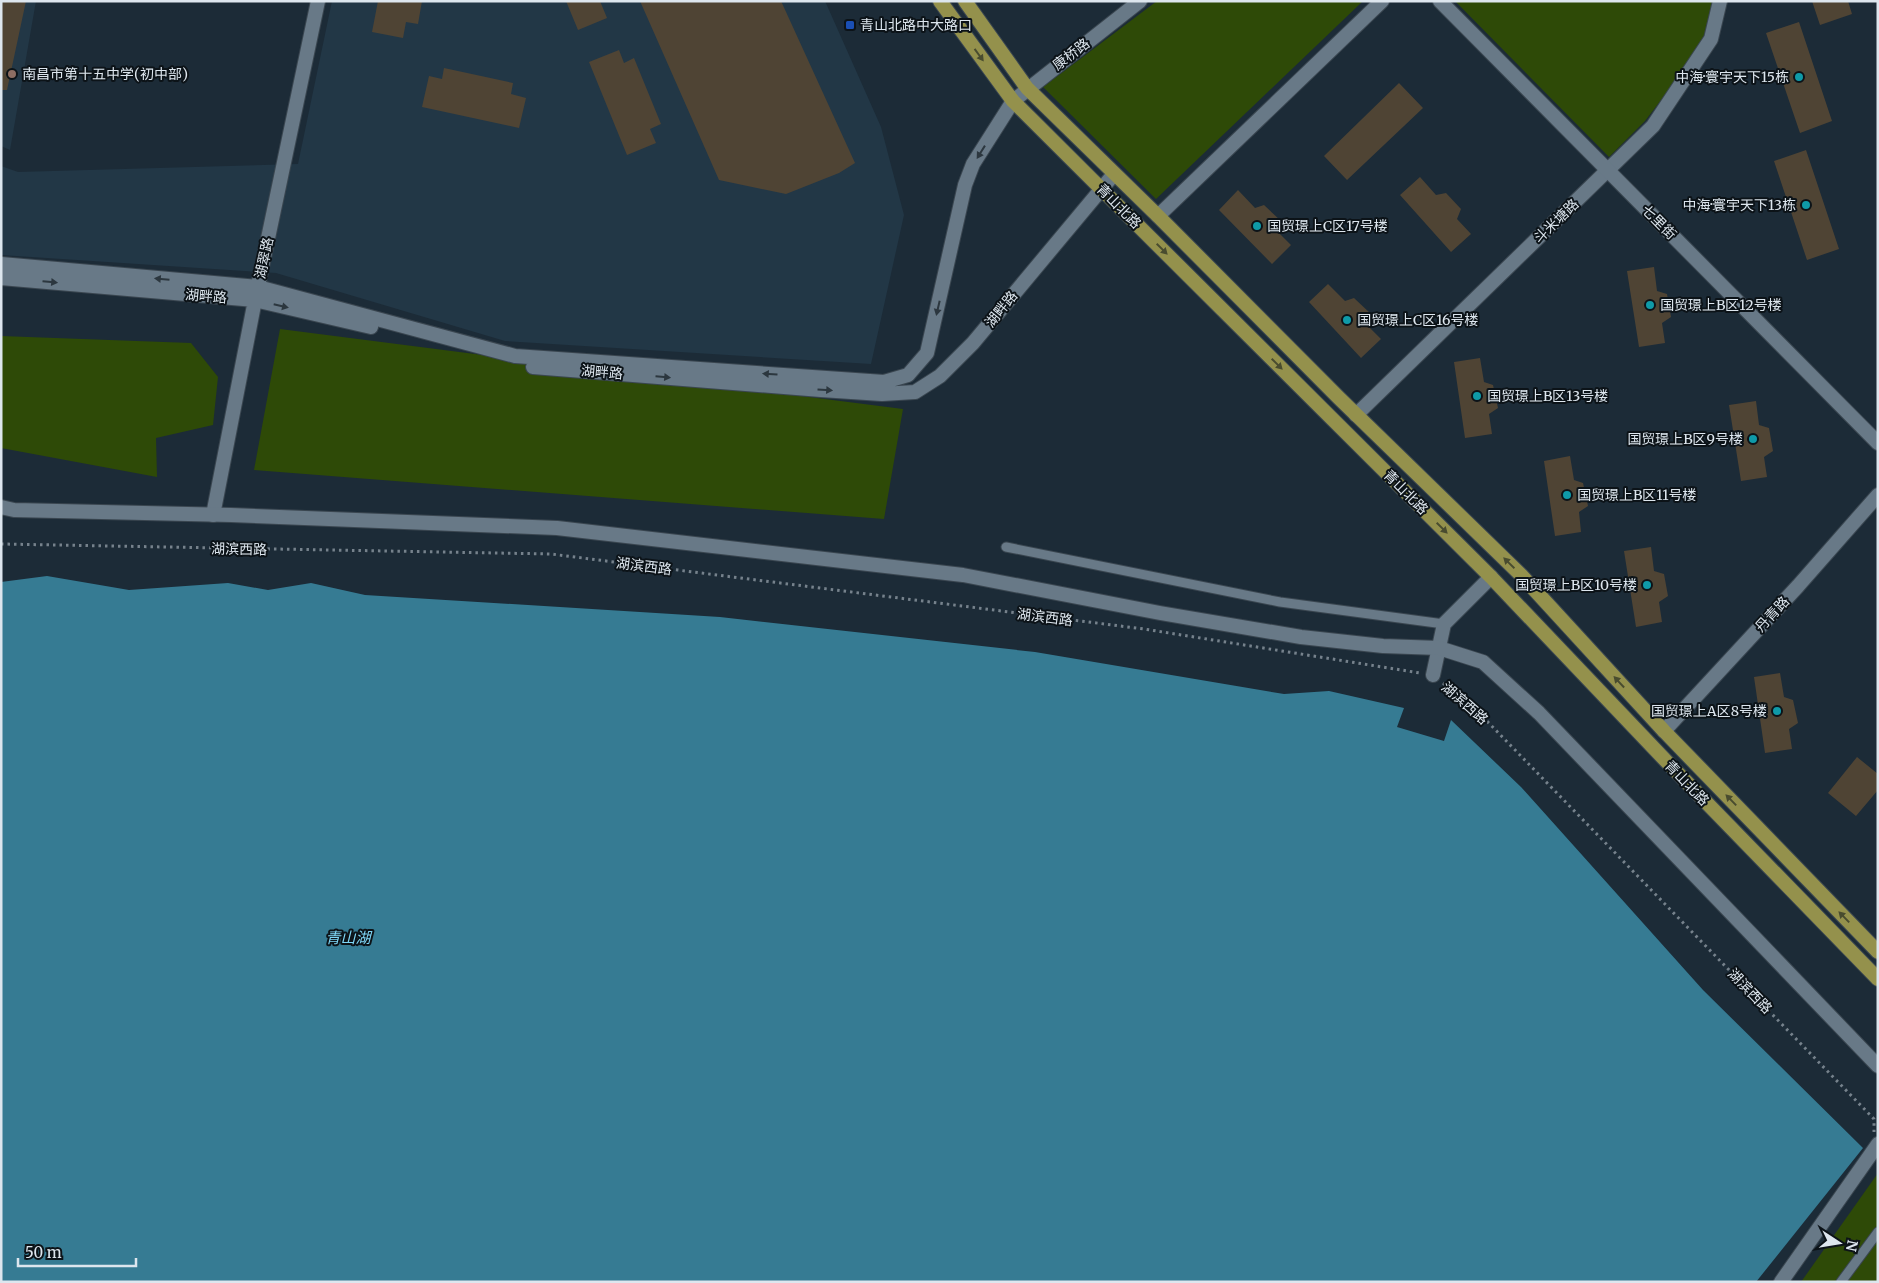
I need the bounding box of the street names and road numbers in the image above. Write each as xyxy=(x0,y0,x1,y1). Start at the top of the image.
street label: 康桥路 xyxy=(1049,34,1093,74)
street label: 青山北路 xyxy=(1093,180,1145,232)
street label: 斗米塘路 xyxy=(1530,195,1582,247)
street label: 七里街 xyxy=(1638,201,1680,243)
street label: 湖翠路 xyxy=(251,236,277,280)
street label: 湖畔路 xyxy=(184,285,228,307)
street label: 湖畔路 xyxy=(981,287,1021,331)
street label: 湖畔路 xyxy=(580,361,624,383)
street label: 青山北路 xyxy=(1380,466,1432,518)
street label: 湖滨西路 xyxy=(211,540,267,558)
street label: 湖滨西路 xyxy=(615,554,673,578)
street label: 丹青路 xyxy=(1751,593,1793,635)
street label: 湖滨西路 xyxy=(1016,605,1074,629)
street label: 湖滨西路 xyxy=(1438,678,1492,728)
street label: 青山北路 xyxy=(1661,757,1713,809)
street label: 湖滨西路 xyxy=(1724,965,1776,1017)

